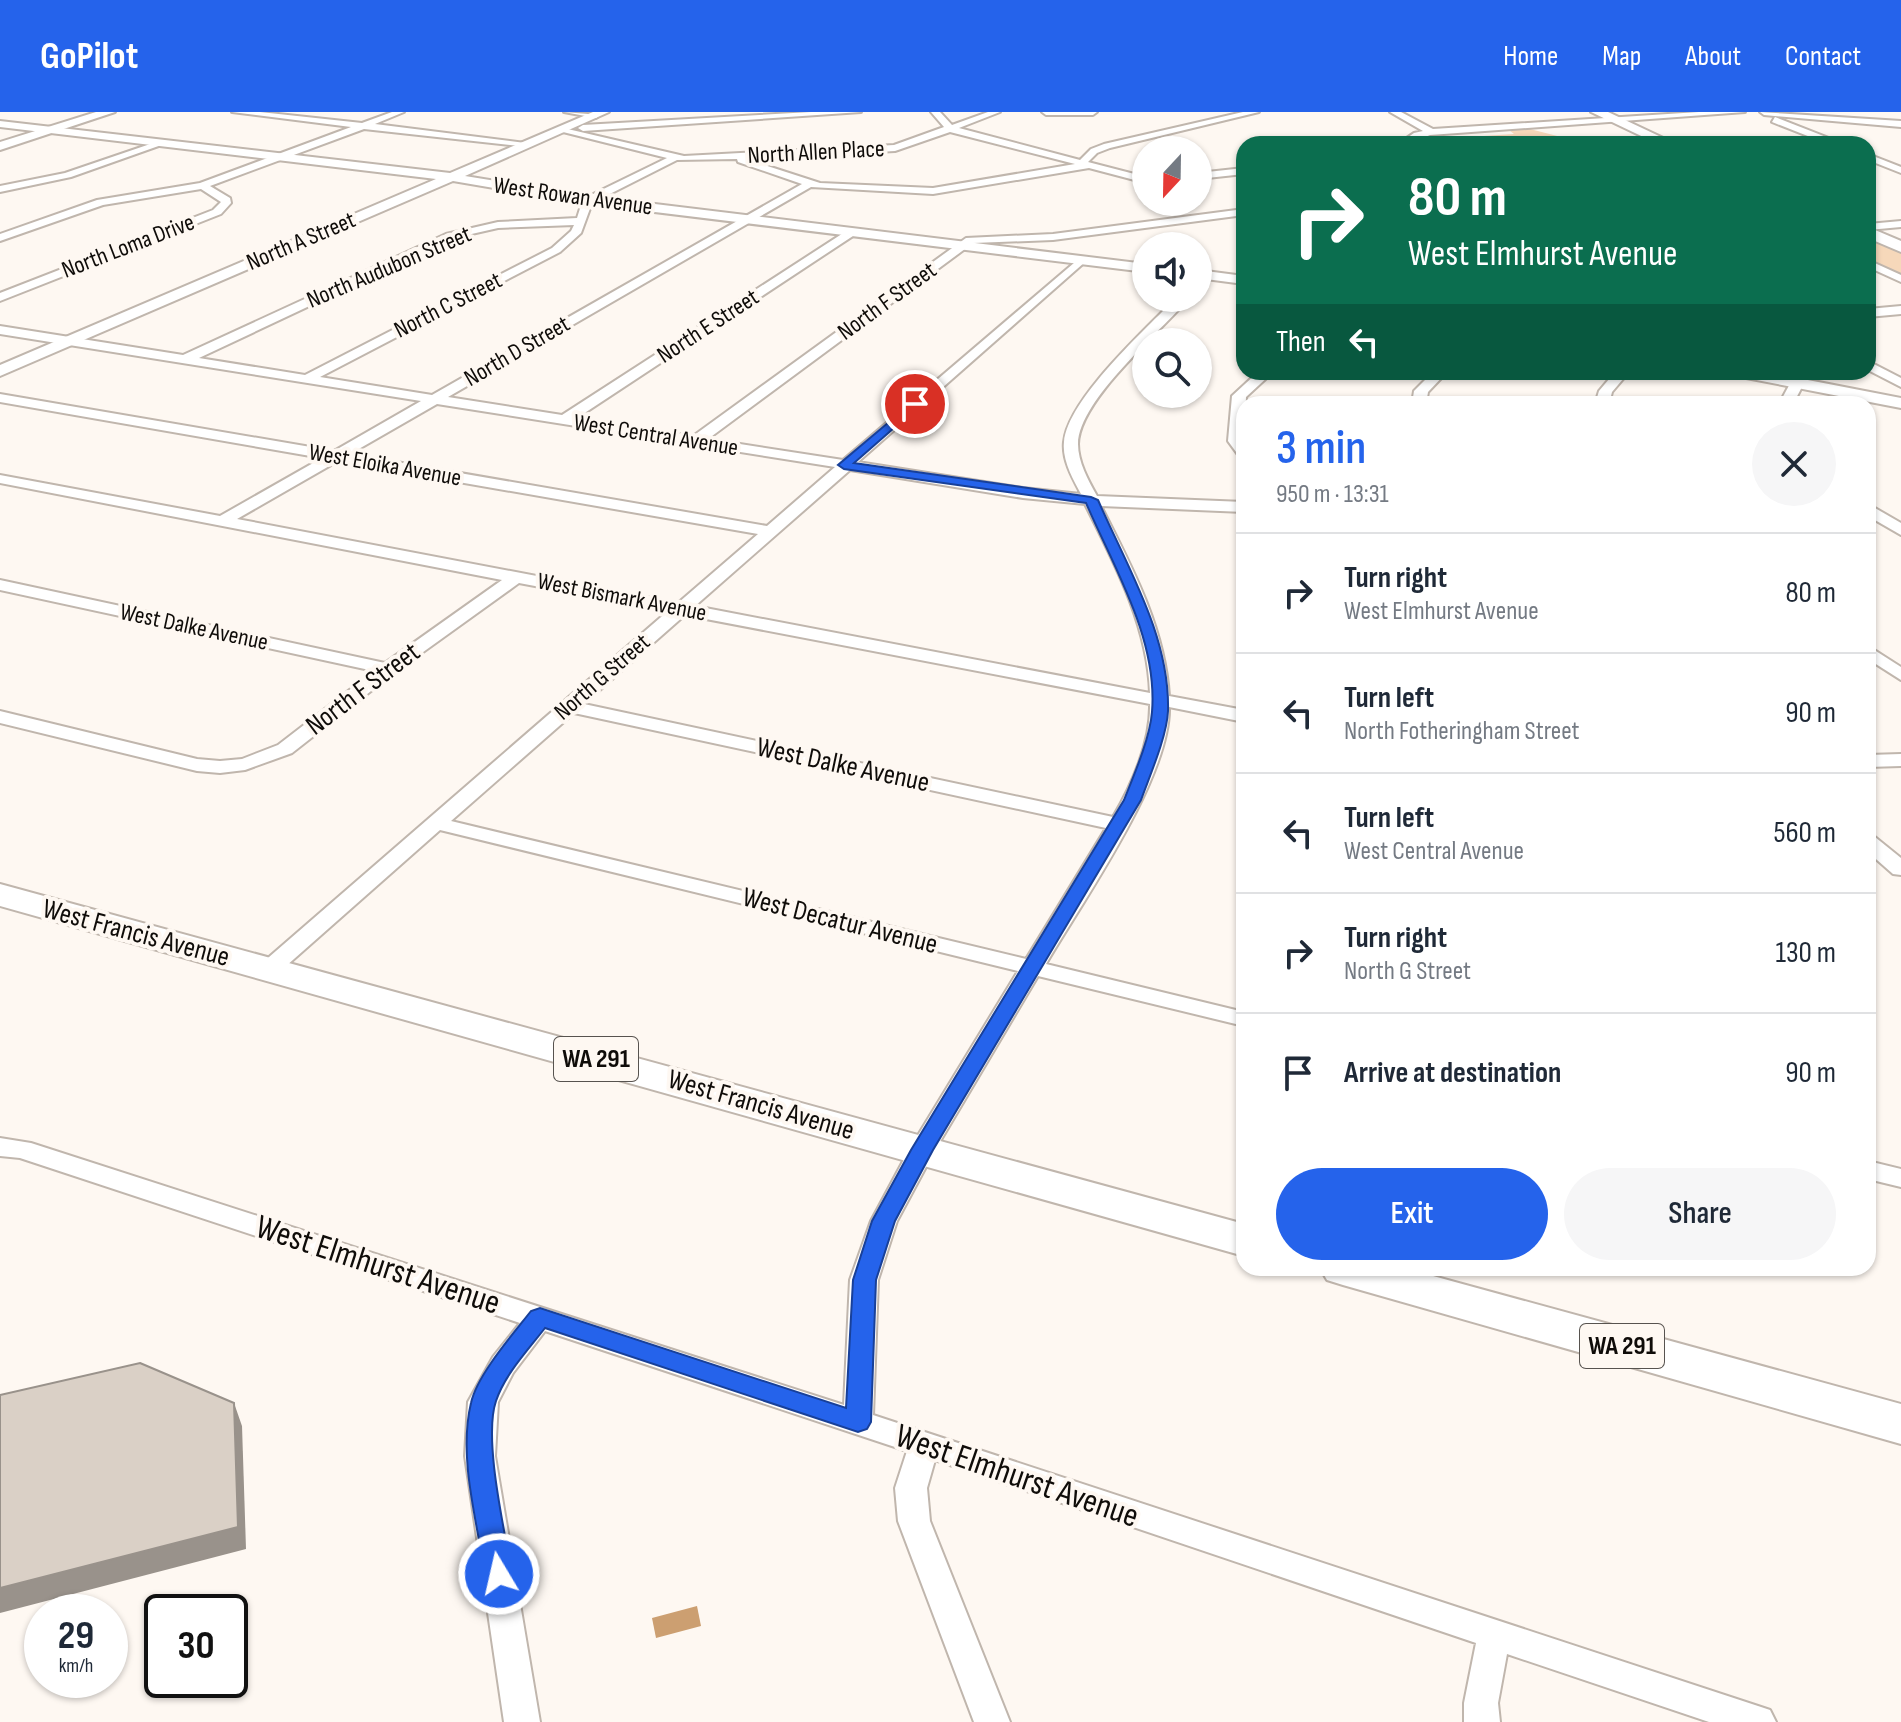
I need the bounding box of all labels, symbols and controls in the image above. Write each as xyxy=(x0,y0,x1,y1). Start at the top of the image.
text: GoPilot xyxy=(40,34,138,79)
text: Home xyxy=(1503,40,1558,73)
text: Map xyxy=(1602,40,1641,73)
text: About xyxy=(1685,40,1741,73)
text: Contact xyxy=(1785,40,1861,73)
street label: North Allen Place xyxy=(747,134,885,170)
north arrow xyxy=(1132,136,1212,216)
map controls xyxy=(1132,136,1212,408)
text: 80 m xyxy=(1408,165,1507,232)
icon: right xyxy=(1276,168,1380,272)
street label: West Rowan Avenue xyxy=(492,170,654,222)
street label: North A Street xyxy=(242,205,360,277)
street label: North Loma Drive xyxy=(58,207,198,285)
street label: North Audubon Street xyxy=(302,219,476,315)
button: sound xyxy=(1132,232,1212,312)
text: West Elmhurst Avenue xyxy=(1408,233,1677,276)
street label: North F Street xyxy=(832,256,942,346)
street label: North C Street xyxy=(389,266,507,344)
street label: North E Street xyxy=(652,282,764,370)
street label: North D Street xyxy=(459,309,575,393)
icon: left xyxy=(1342,320,1386,364)
text: Then xyxy=(1276,324,1326,360)
button: search xyxy=(1132,328,1212,408)
pin xyxy=(881,370,949,438)
icon: arrive xyxy=(893,382,937,426)
street label: West Central Avenue xyxy=(572,408,740,462)
text: 3 min xyxy=(1276,420,1366,477)
button: close xyxy=(1752,422,1836,506)
street label: West Eloika Avenue xyxy=(307,437,463,493)
text: 950 m · 13:31 xyxy=(1276,479,1389,510)
text: Turn right xyxy=(1344,560,1447,596)
street label: West Bismark Avenue xyxy=(535,566,709,628)
icon: right xyxy=(1276,571,1320,615)
text: 80 m xyxy=(1785,575,1836,611)
text: West Elmhurst Avenue xyxy=(1344,596,1539,627)
street label: West Dalke Avenue xyxy=(117,597,271,657)
street label: North G Street xyxy=(548,628,656,726)
street label: North F Street xyxy=(300,636,426,742)
text: Turn left xyxy=(1344,680,1434,716)
icon: left xyxy=(1276,691,1320,735)
text: 90 m xyxy=(1785,695,1836,731)
text: North Fotheringham Street xyxy=(1344,716,1579,747)
street label: West Dalke Avenue xyxy=(753,731,933,799)
text: Turn left xyxy=(1344,800,1434,836)
icon: left xyxy=(1276,811,1320,855)
text: 560 m xyxy=(1773,815,1836,851)
text: West Central Avenue xyxy=(1344,836,1524,867)
street label: West Decatur Avenue xyxy=(739,881,941,961)
street label: West Francis Avenue xyxy=(39,892,233,974)
text: Turn right xyxy=(1344,920,1447,956)
icon: right xyxy=(1276,931,1320,975)
text: 130 m xyxy=(1776,935,1836,971)
text: North G Street xyxy=(1344,956,1471,987)
road number: WA 291 xyxy=(554,1037,638,1081)
icon: arrive xyxy=(1276,1051,1320,1095)
text: Arrive at destination xyxy=(1344,1055,1561,1091)
text: 90 m xyxy=(1785,1055,1836,1091)
street label: West Francis Avenue xyxy=(664,1063,858,1147)
button: Exit xyxy=(1276,1168,1548,1260)
button: Share xyxy=(1564,1168,1836,1260)
street label: West Elmhurst Avenue xyxy=(251,1206,505,1324)
road number: WA 291 xyxy=(1580,1324,1664,1368)
street label: West Elmhurst Avenue xyxy=(890,1415,1144,1537)
position arrow xyxy=(457,1532,541,1616)
speed limit sign: 30 xyxy=(144,1594,248,1698)
text: 29 xyxy=(58,1612,94,1660)
text: km/h xyxy=(59,1654,93,1678)

